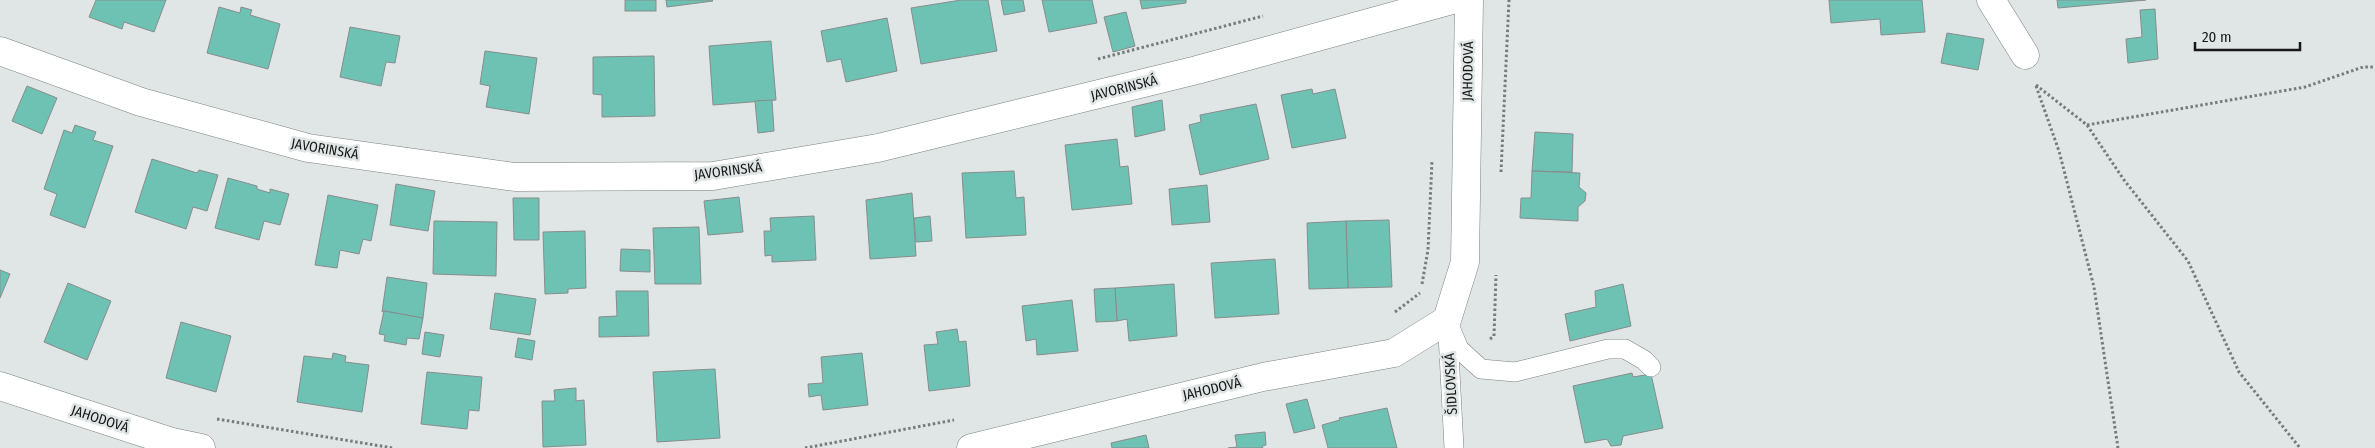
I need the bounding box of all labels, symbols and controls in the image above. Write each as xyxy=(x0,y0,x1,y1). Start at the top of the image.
scale bar xyxy=(2195,20,2300,52)
text: 20 m xyxy=(2202,28,2232,46)
street label: JAHODOVÁ xyxy=(1458,40,1477,101)
street label: JAVORINSKÁ xyxy=(1089,70,1160,105)
street label: JAVORINSKÁ xyxy=(290,134,361,163)
street label: JAVORINSKÁ xyxy=(693,157,764,184)
street label: ŠIDLOVSKÁ xyxy=(1440,352,1461,415)
street label: JAHODOVÁ xyxy=(1181,373,1244,404)
street label: JAHODOVÁ xyxy=(69,401,132,436)

